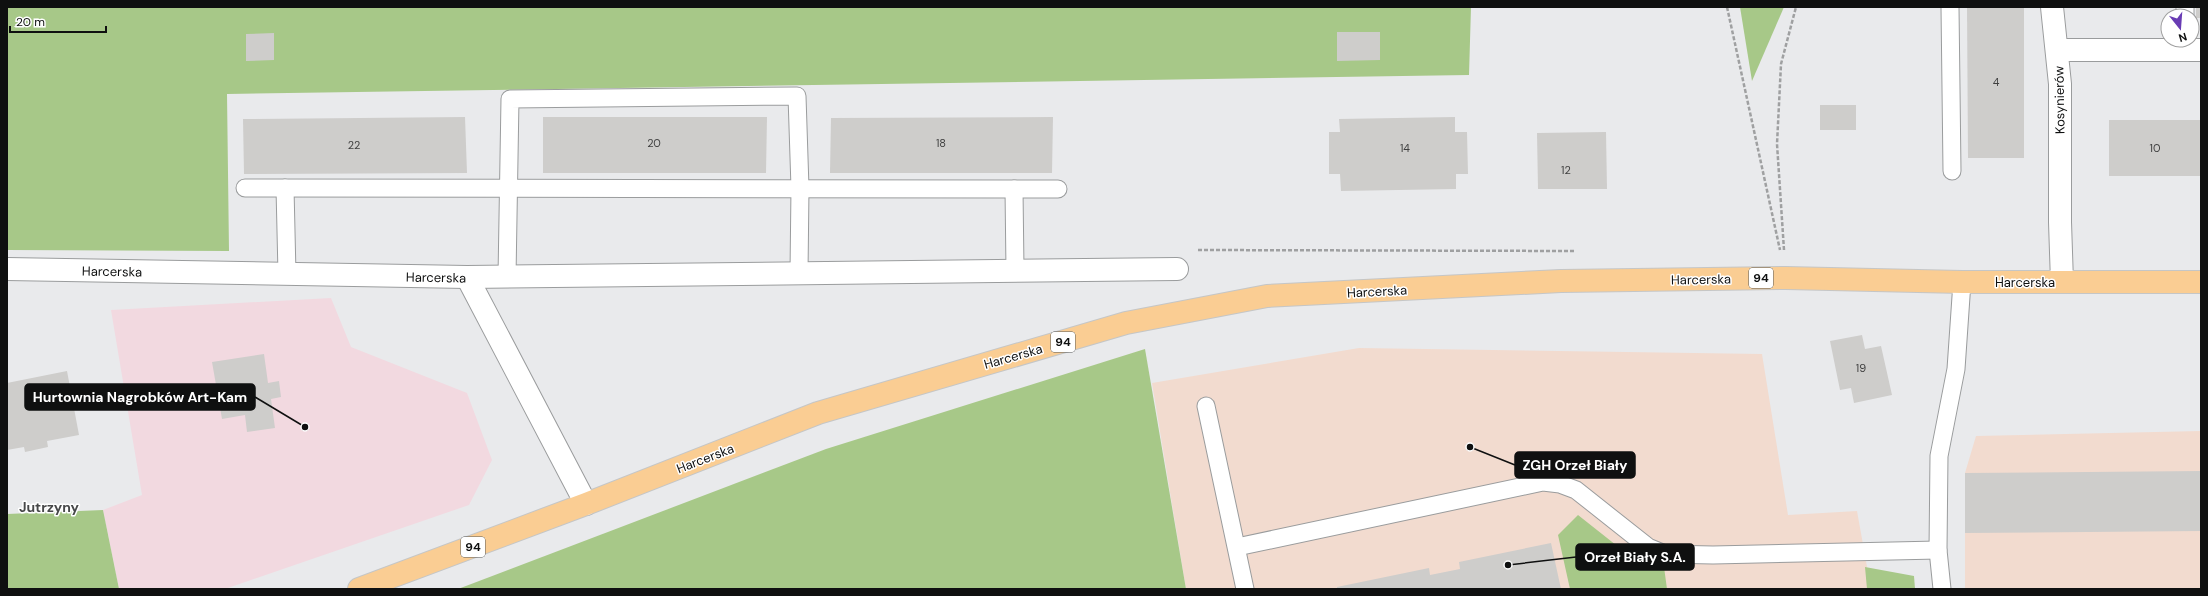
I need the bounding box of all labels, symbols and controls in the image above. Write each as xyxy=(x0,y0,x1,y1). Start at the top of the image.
scale bar xyxy=(10,8,106,34)
north arrow xyxy=(2160,8,2200,48)
text: 20 m xyxy=(16,14,45,30)
text: N xyxy=(2177,30,2189,45)
street label: Kosynierów xyxy=(2050,66,2069,134)
house number: 4 xyxy=(1993,75,2000,89)
house number: 20 xyxy=(647,136,661,150)
house number: 18 xyxy=(936,136,946,150)
house number: 22 xyxy=(348,138,360,152)
house number: 14 xyxy=(1400,141,1410,155)
house number: 10 xyxy=(2150,141,2160,155)
house number: 12 xyxy=(1561,163,1571,177)
street label: Harcerska xyxy=(82,262,142,281)
street label: Harcerska xyxy=(406,268,466,287)
road number: 94 xyxy=(1749,268,1773,288)
street label: Harcerska xyxy=(1671,270,1731,289)
street label: Harcerska xyxy=(1995,274,2055,291)
street label: Harcerska xyxy=(1347,281,1408,302)
road number: 94 xyxy=(1051,332,1075,352)
street label: Harcerska xyxy=(982,340,1044,373)
house number: 19 xyxy=(1856,361,1866,375)
callout: Hurtownia Nagrobków Art-Kam xyxy=(25,384,255,410)
text: Hurtownia Nagrobków Art-Kam xyxy=(33,388,247,406)
street label: Harcerska xyxy=(674,440,736,477)
callout: ZGH Orzeł Biały xyxy=(1515,452,1635,478)
text: ZGH Orzeł Biały xyxy=(1523,456,1628,474)
district label: Jutrzyny xyxy=(19,498,80,516)
road number: 94 xyxy=(461,537,485,557)
callout: Orzeł Biały S.A. xyxy=(1576,544,1694,570)
text: Orzeł Biały S.A. xyxy=(1584,548,1686,566)

